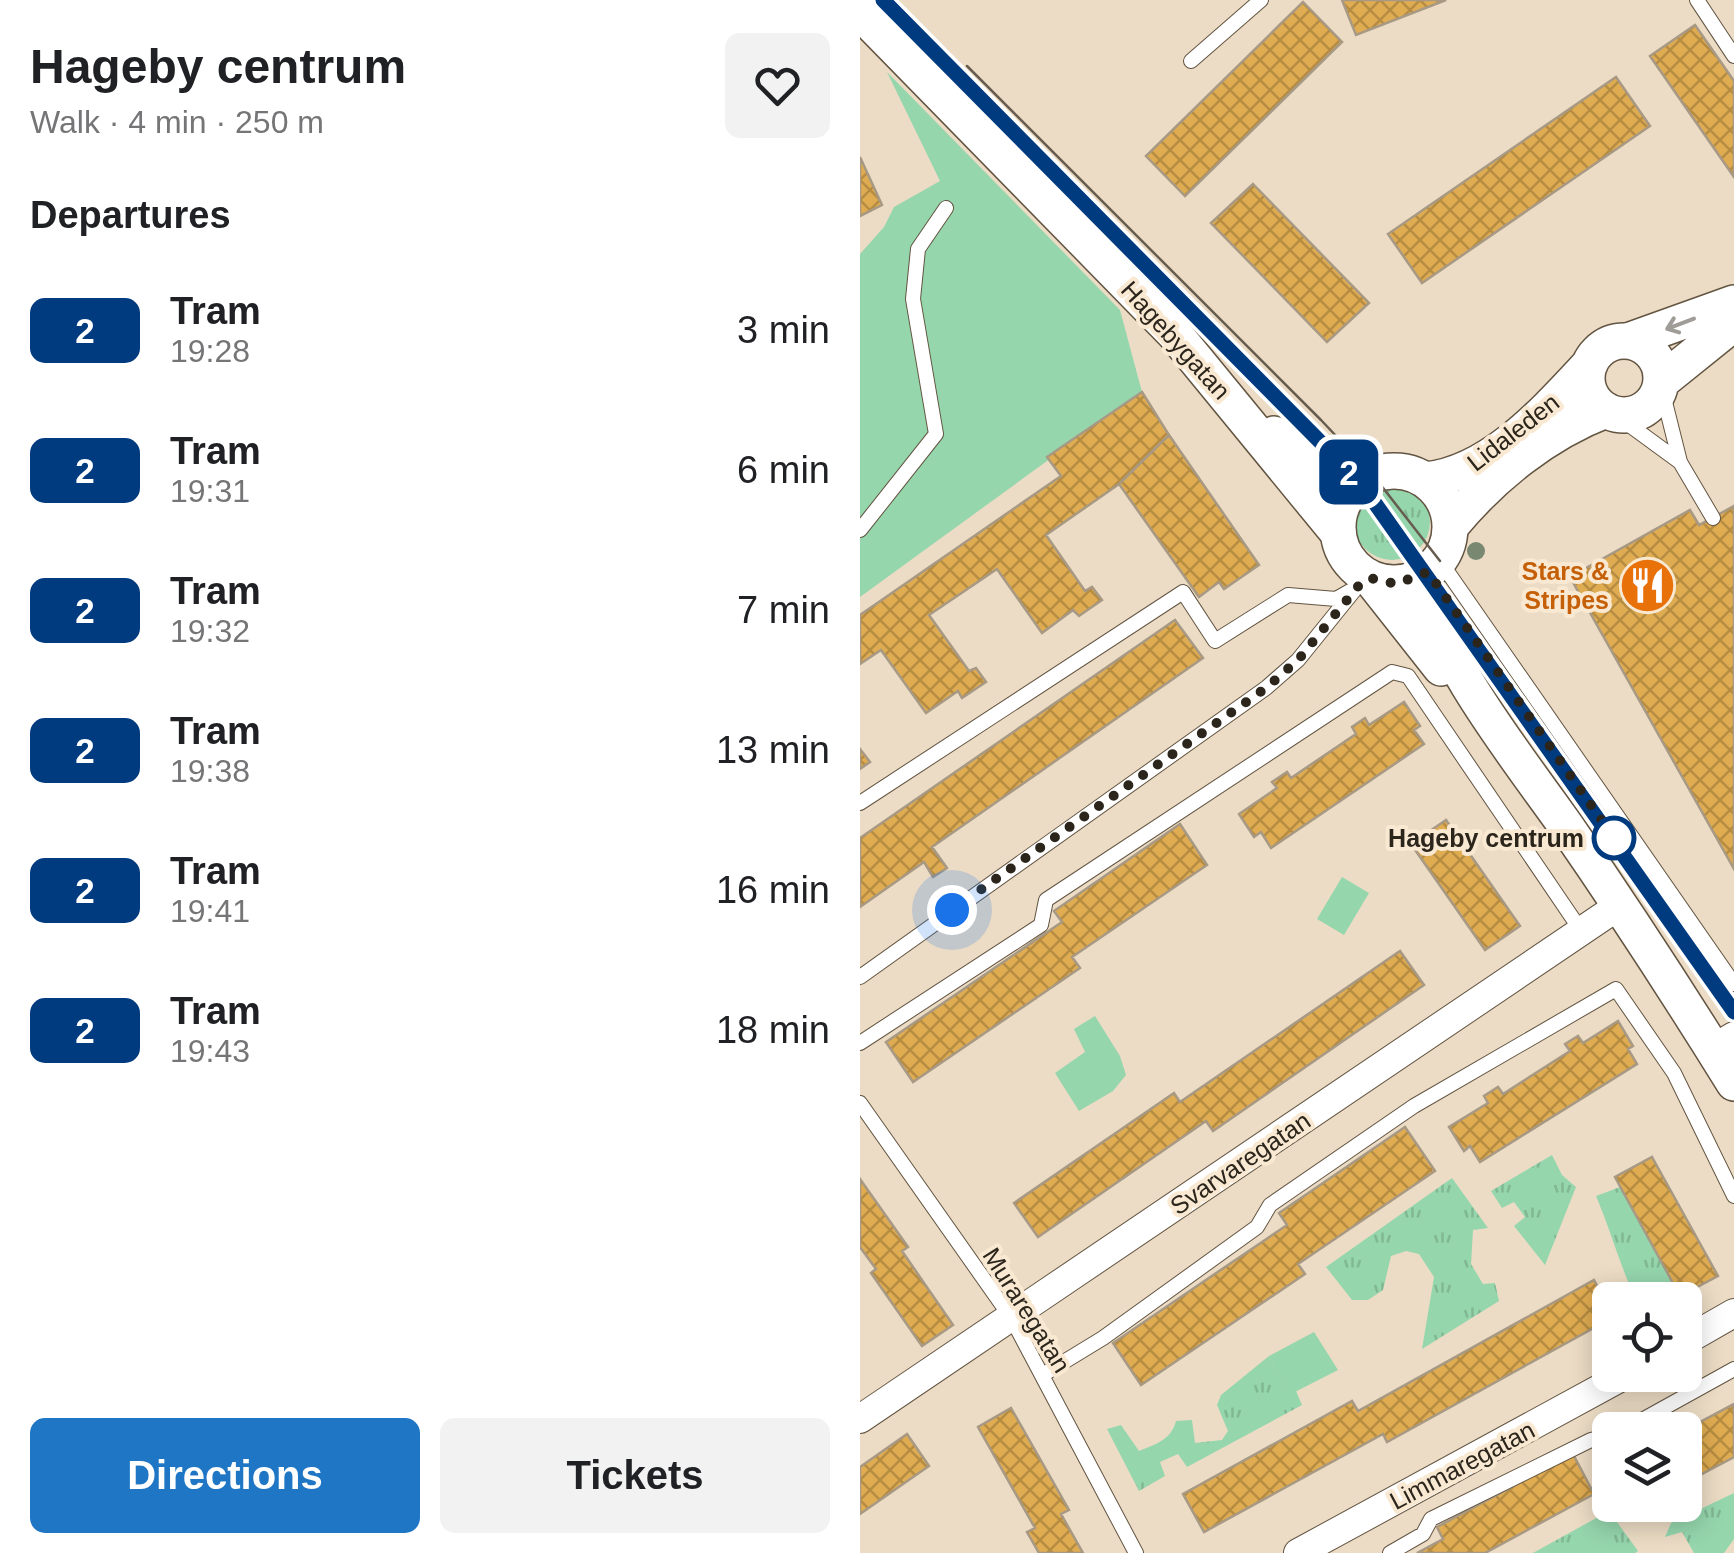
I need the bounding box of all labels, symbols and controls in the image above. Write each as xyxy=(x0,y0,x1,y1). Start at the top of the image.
button: heart xyxy=(725,33,830,138)
text: Hageby centrum xyxy=(30,40,406,93)
text: Walk · 4 min · 250 m xyxy=(30,104,324,140)
text: Departures xyxy=(30,194,231,236)
street label: Hagebygatan xyxy=(1116,275,1236,405)
text: Tram xyxy=(170,290,261,332)
text: 3 min xyxy=(737,309,830,351)
text: 2 xyxy=(75,311,95,350)
one-way arrow xyxy=(1666,316,1697,334)
text: 19:28 xyxy=(170,333,250,369)
street label: Lidaleden xyxy=(1462,388,1564,476)
text: Tram xyxy=(170,430,261,472)
line badge: 2 xyxy=(1316,440,1382,504)
text: 6 min xyxy=(737,449,830,491)
text: 2 xyxy=(75,451,95,490)
text: 2 xyxy=(1339,453,1359,492)
text: 19:31 xyxy=(170,473,250,509)
restaurant icon: Stars & Stripes xyxy=(1618,555,1678,615)
place label: Stars & Stripes xyxy=(1521,557,1609,614)
text: Tram xyxy=(170,570,261,612)
text: 7 min xyxy=(737,589,830,631)
text: 2 xyxy=(75,591,95,630)
text: 19:32 xyxy=(170,613,250,649)
text: Tram xyxy=(170,710,261,752)
text: 13 min xyxy=(716,729,830,771)
text: 2 xyxy=(75,731,95,770)
text: 19:38 xyxy=(170,753,250,789)
marker: Hageby centrum xyxy=(1593,817,1635,859)
place label: Hageby centrum xyxy=(1388,824,1584,852)
text: Tram xyxy=(170,850,261,892)
text: 16 min xyxy=(716,869,830,911)
text: 2 xyxy=(75,871,95,910)
your location xyxy=(927,885,977,935)
text: 19:41 xyxy=(170,893,250,929)
text: Tram xyxy=(170,990,261,1032)
text: 18 min xyxy=(716,1009,830,1051)
text: 2 xyxy=(75,1011,95,1050)
text: 19:43 xyxy=(170,1033,250,1069)
street label: Svarvaregatan xyxy=(1165,1106,1315,1220)
street label: Muraregatan xyxy=(978,1242,1076,1378)
map controls xyxy=(1592,1282,1702,1522)
button: locate xyxy=(1592,1282,1702,1392)
button: layers xyxy=(1592,1412,1702,1522)
street label: Limmaregatan xyxy=(1385,1415,1539,1515)
button: Directions xyxy=(30,1418,420,1533)
button: Tickets xyxy=(440,1418,830,1533)

